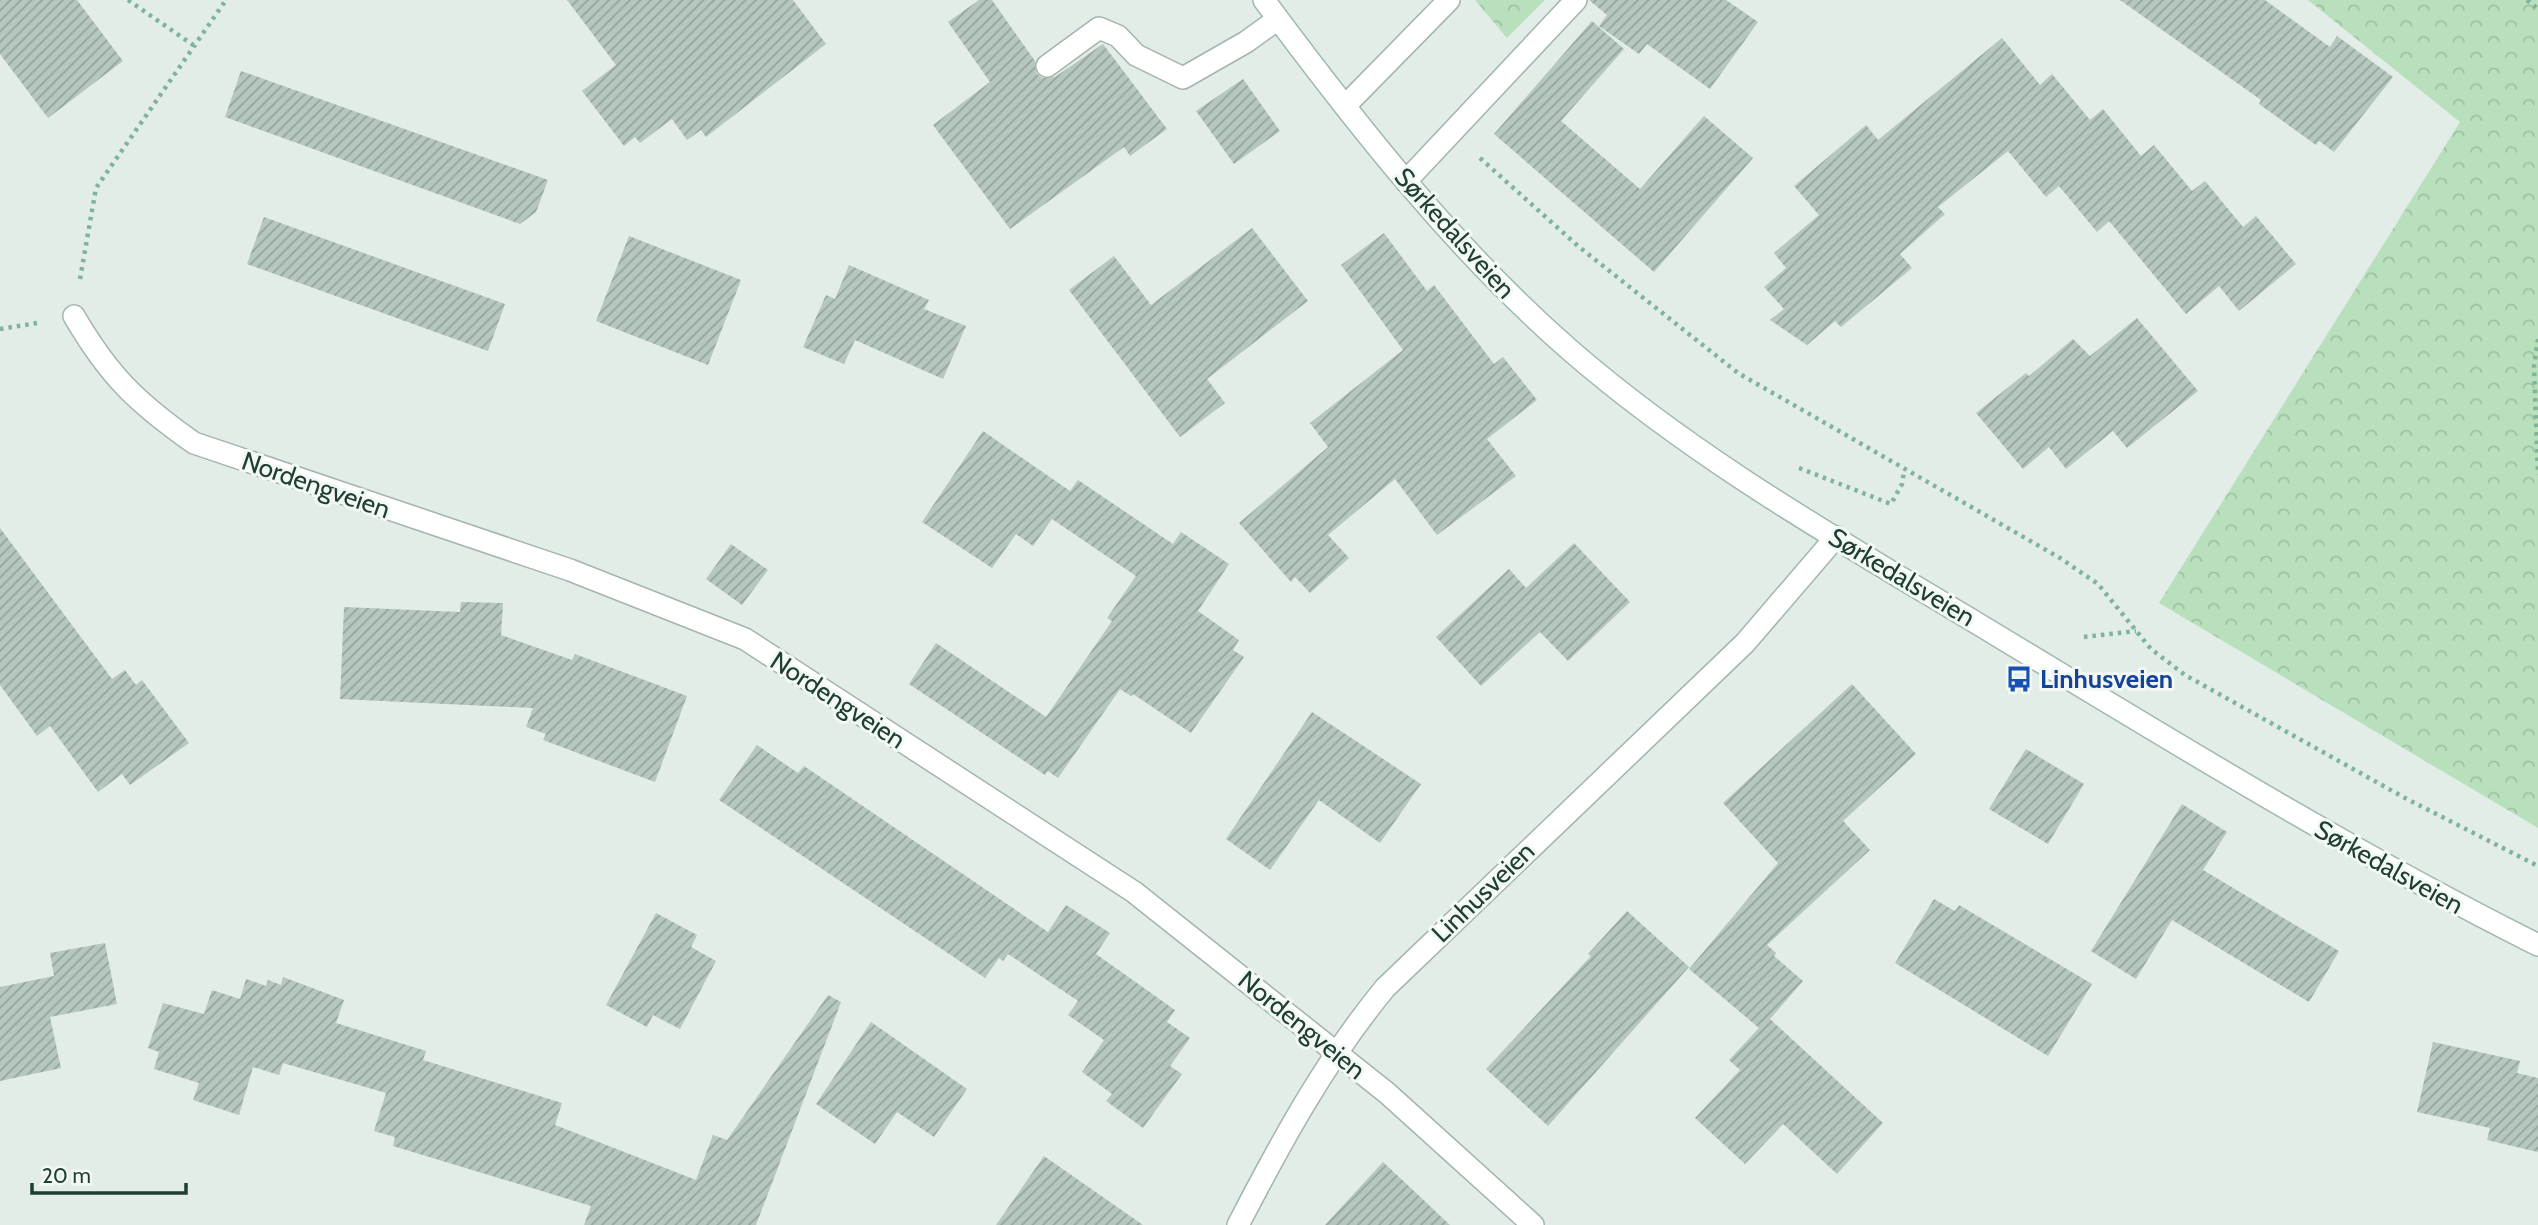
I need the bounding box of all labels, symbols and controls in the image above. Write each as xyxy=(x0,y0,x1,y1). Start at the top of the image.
street label: Sørkedalsveien xyxy=(1388,161,1522,305)
street label: Nordengveien xyxy=(238,445,394,525)
street label: Sørkedalsveien xyxy=(1823,521,1981,633)
street label: Nordengveien xyxy=(764,644,912,756)
place label: Linhusveien xyxy=(2040,663,2173,695)
bus stop icon: Linhusveien xyxy=(2004,664,2034,694)
street label: Sørkedalsveien xyxy=(2309,813,2469,921)
street label: Linhusveien xyxy=(1425,835,1541,949)
street label: Nordengveien xyxy=(1232,964,1372,1086)
scale bar xyxy=(32,1152,186,1196)
text: 20 m xyxy=(42,1163,91,1188)

